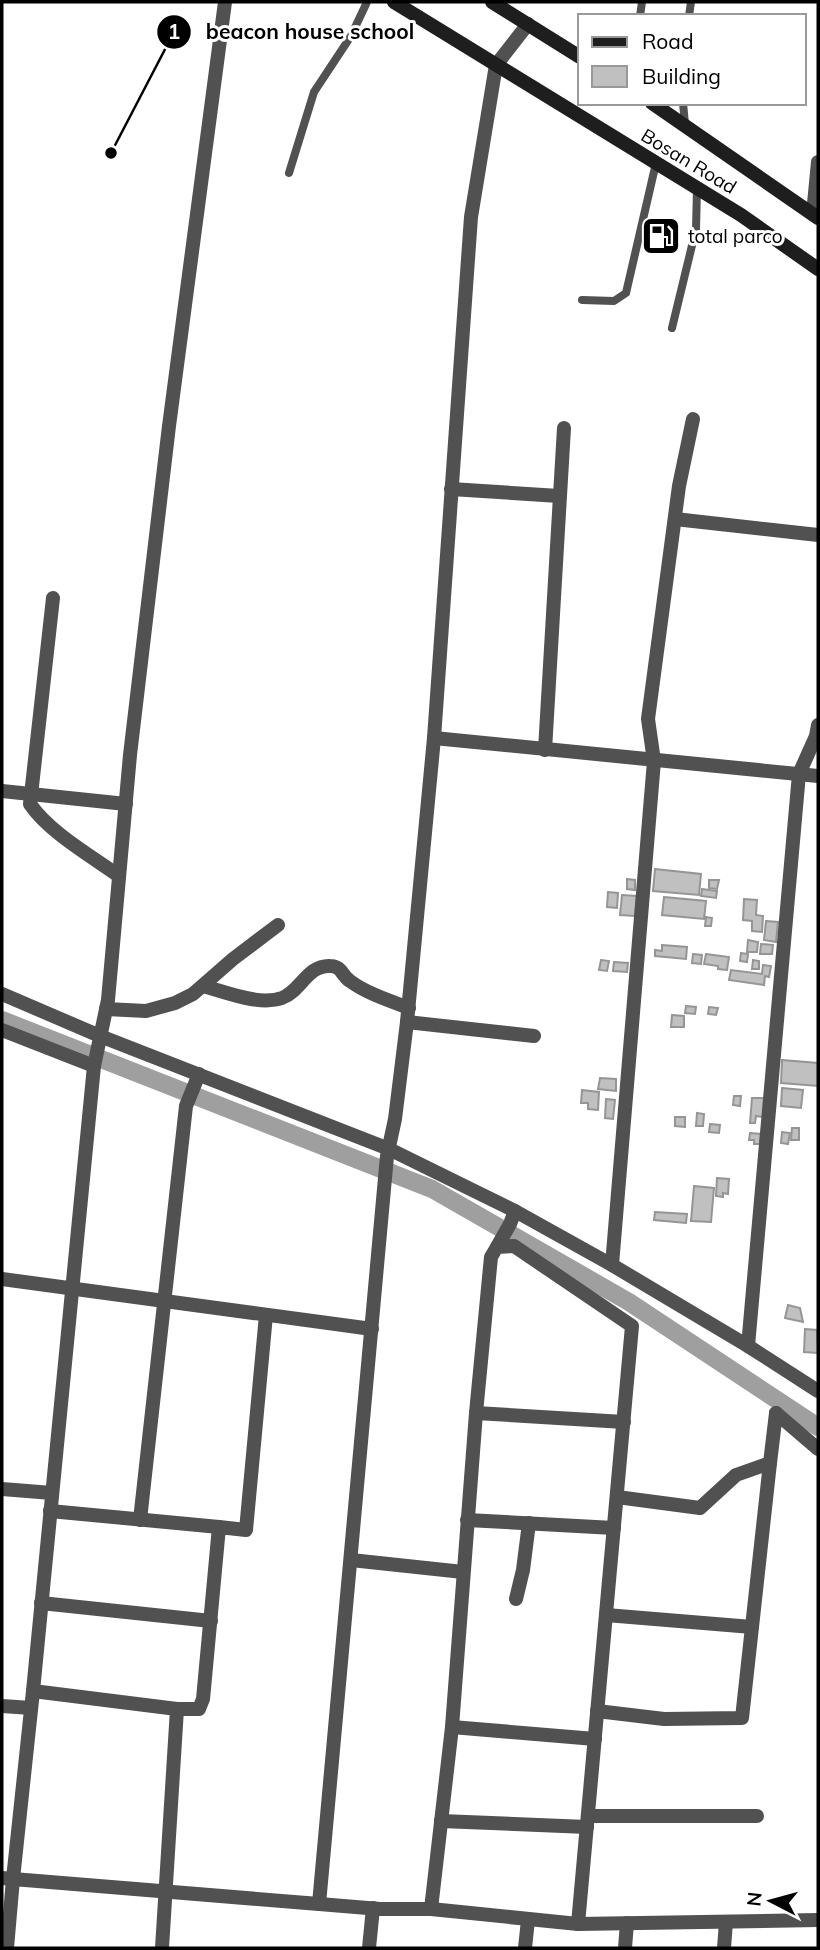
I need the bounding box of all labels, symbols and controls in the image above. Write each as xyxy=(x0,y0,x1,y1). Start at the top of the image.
callout: beacon house school xyxy=(156,11,428,53)
legend xyxy=(578,14,806,105)
text: 1 xyxy=(168,18,180,44)
text: beacon house school xyxy=(206,18,414,44)
text: Road xyxy=(642,28,693,54)
text: Building xyxy=(642,63,721,89)
street label: Bosan Road xyxy=(637,123,741,199)
fuel station icon: total parco xyxy=(640,215,682,257)
place label: total parco xyxy=(688,224,782,248)
north arrow xyxy=(736,1866,806,1936)
text: N xyxy=(741,1891,767,1908)

